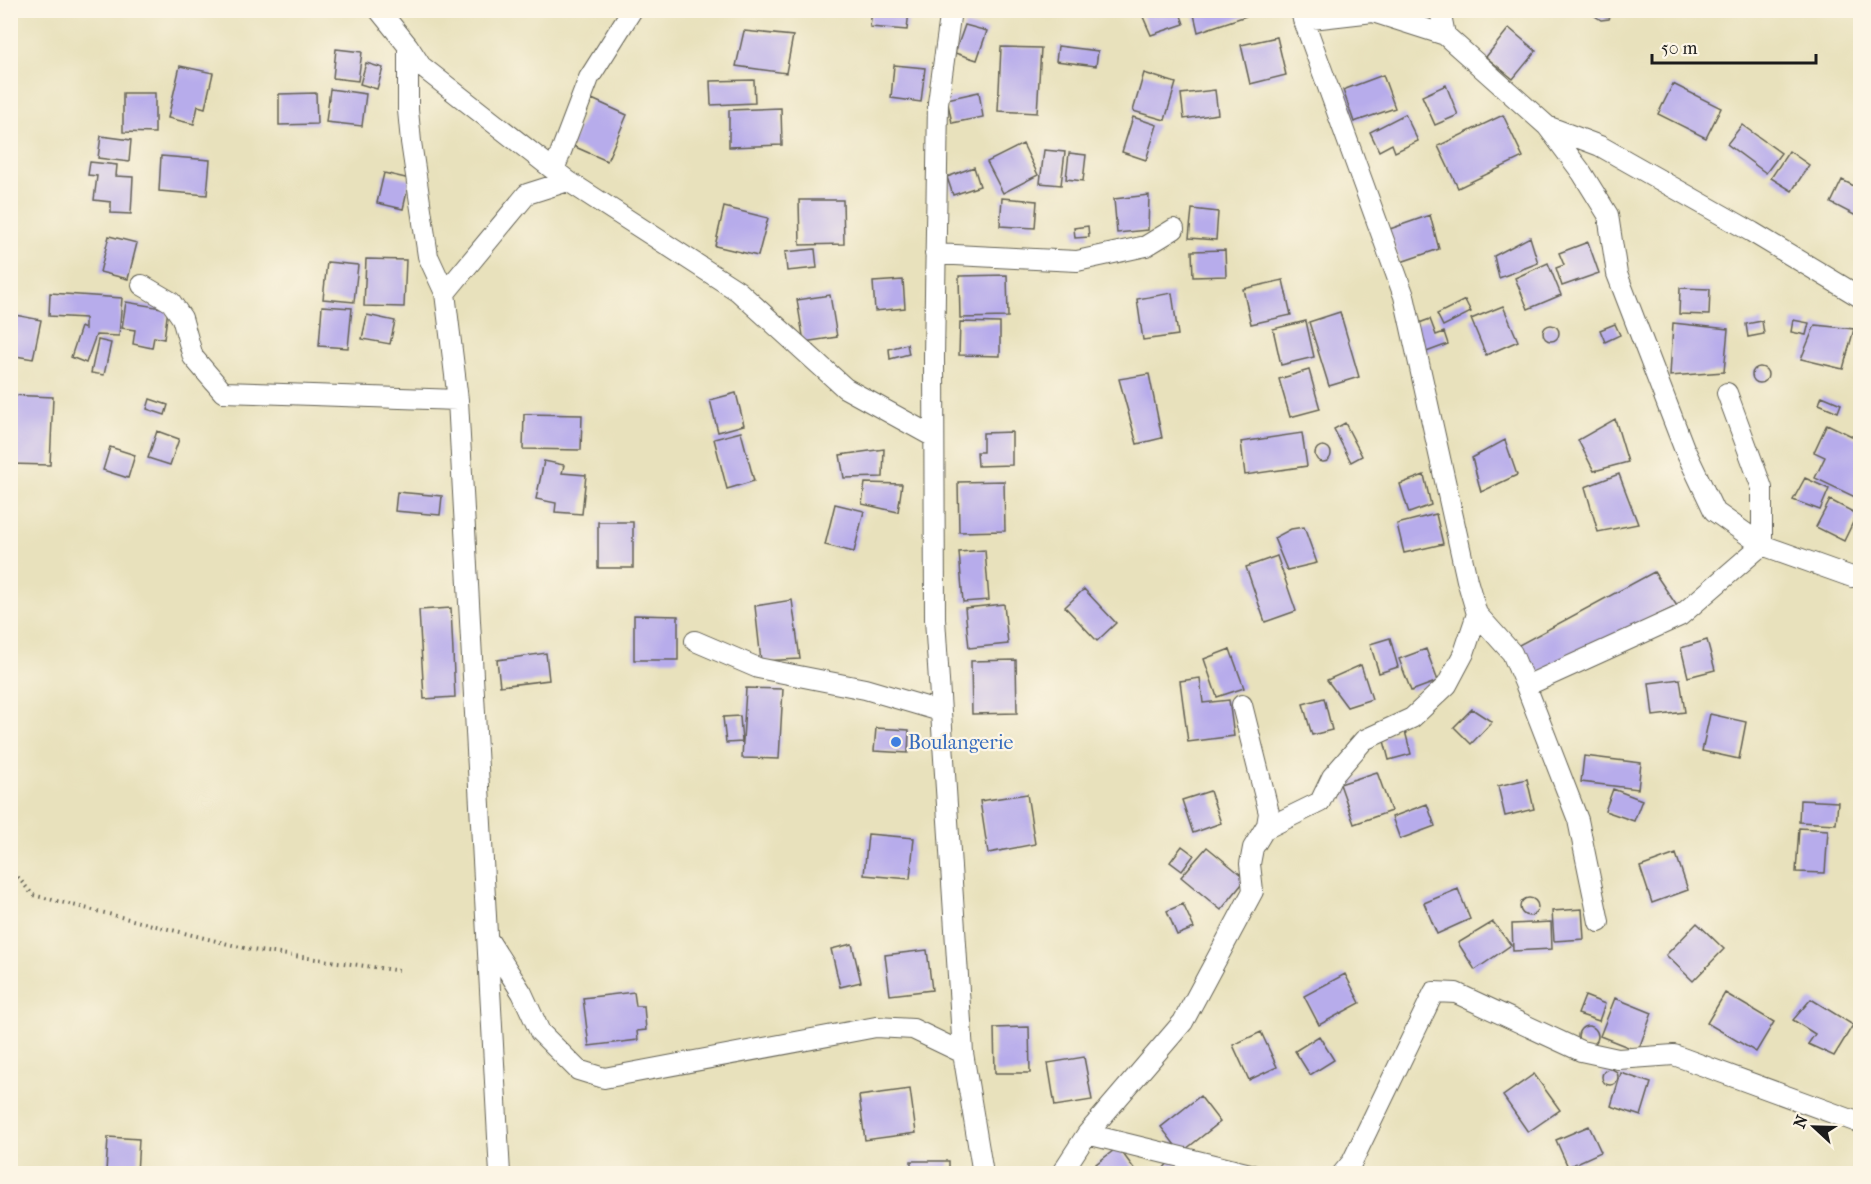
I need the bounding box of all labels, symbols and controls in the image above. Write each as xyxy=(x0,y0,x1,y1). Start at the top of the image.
scale bar xyxy=(1652,27,1816,65)
text: 50 m xyxy=(1661,38,1698,59)
place label: Boulangerie xyxy=(908,731,1014,754)
marker: Boulangerie xyxy=(889,735,903,749)
north arrow xyxy=(1784,1097,1844,1157)
text: N xyxy=(1789,1112,1812,1131)

